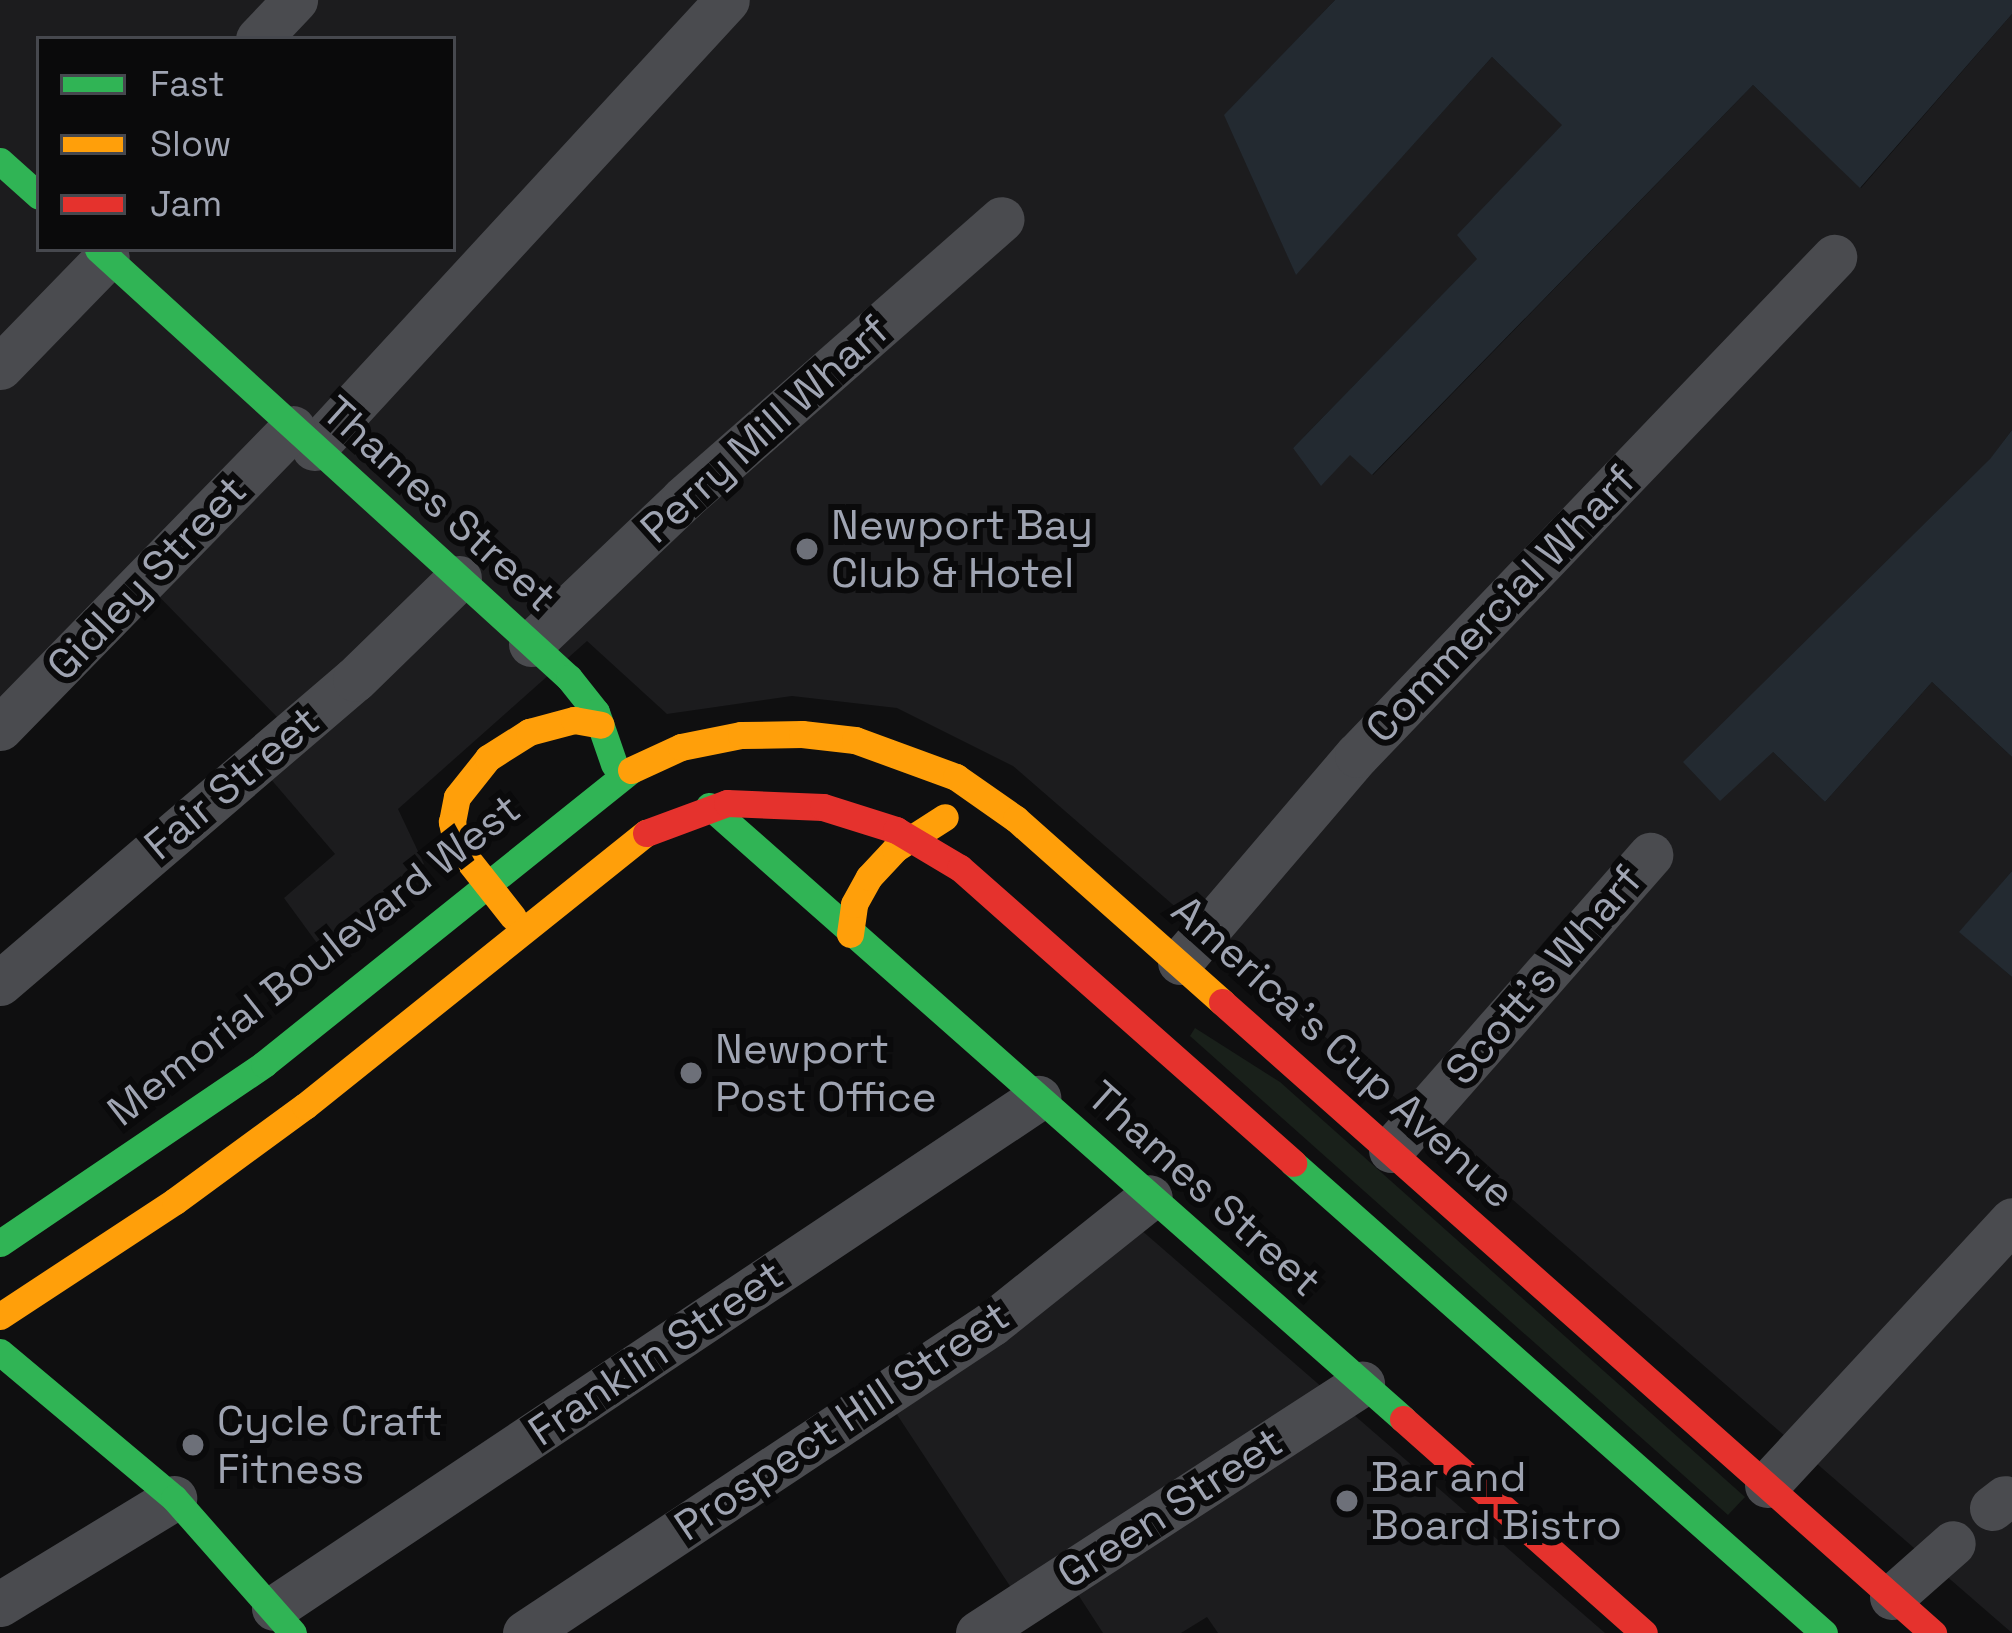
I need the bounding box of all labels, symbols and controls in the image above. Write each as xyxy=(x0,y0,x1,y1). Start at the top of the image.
legend xyxy=(36,36,456,252)
text: Fast xyxy=(150,61,225,107)
text: Slow xyxy=(150,121,232,167)
text: Jam xyxy=(150,181,222,227)
street label: Perry Mill Wharf xyxy=(630,304,900,554)
street label: Thames Street xyxy=(312,386,566,622)
street label: Commercial Wharf xyxy=(1355,455,1647,753)
street label: Gidley Street xyxy=(37,465,257,691)
place label: Newport Bay Club & Hotel xyxy=(831,500,1093,598)
marker: Newport Bay Club & Hotel xyxy=(794,536,820,562)
street label: Fair Street xyxy=(135,696,329,870)
street label: Memorial Boulevard West xyxy=(98,783,530,1137)
street label: Scott's Wharf xyxy=(1435,855,1653,1095)
street label: America's Cup Avenue xyxy=(1161,885,1525,1219)
place label: Newport Post Office xyxy=(715,1024,937,1122)
marker: Newport Post Office xyxy=(678,1060,704,1086)
street label: Thames Street xyxy=(1077,1071,1331,1307)
street label: Franklin Street xyxy=(519,1249,793,1457)
street label: Prospect Hill Street xyxy=(665,1290,1019,1552)
place label: Cycle Craft Fitness xyxy=(217,1396,443,1494)
street label: Green Street xyxy=(1048,1417,1292,1599)
marker: Cycle Craft Fitness xyxy=(180,1432,206,1458)
place label: Bar and Board Bistro xyxy=(1371,1452,1622,1550)
marker: Bar and Board Bistro xyxy=(1334,1488,1360,1514)

